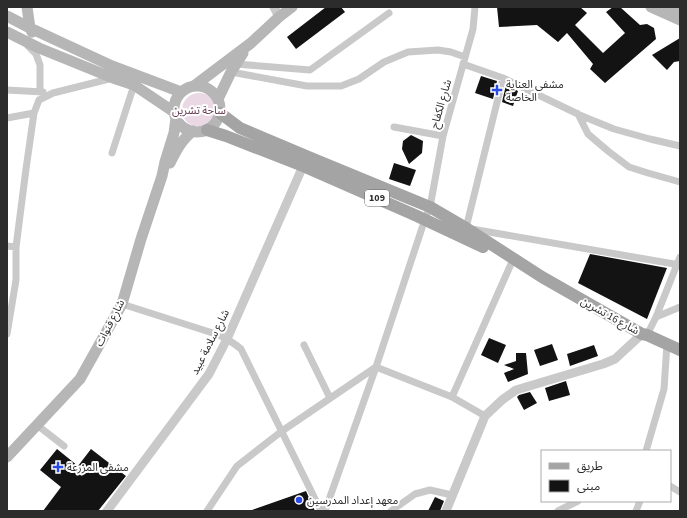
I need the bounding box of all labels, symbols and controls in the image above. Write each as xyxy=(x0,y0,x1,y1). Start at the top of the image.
street label: شارع الكفاح xyxy=(427,77,455,130)
place label: مشفى العناية الخاصة xyxy=(506,77,564,105)
marker: مشفى العناية الخاصة xyxy=(491,84,503,96)
park label: ساحة تشرين xyxy=(172,103,226,118)
road number: 109 xyxy=(365,190,389,206)
street label: شارع 16 تشرين xyxy=(578,294,642,338)
street label: شارع قنوات xyxy=(92,297,128,349)
street label: شارع سلامة عبيد xyxy=(187,306,233,377)
legend xyxy=(541,450,671,502)
text: طريق xyxy=(577,458,603,475)
place label: مشفى المزرعة xyxy=(67,460,129,475)
marker: مشفى المزرعة xyxy=(52,461,64,473)
text: مبنى xyxy=(577,478,600,495)
place label: معهد إعداد المدرسين xyxy=(307,493,399,508)
marker: معهد إعداد المدرسين xyxy=(294,495,304,505)

